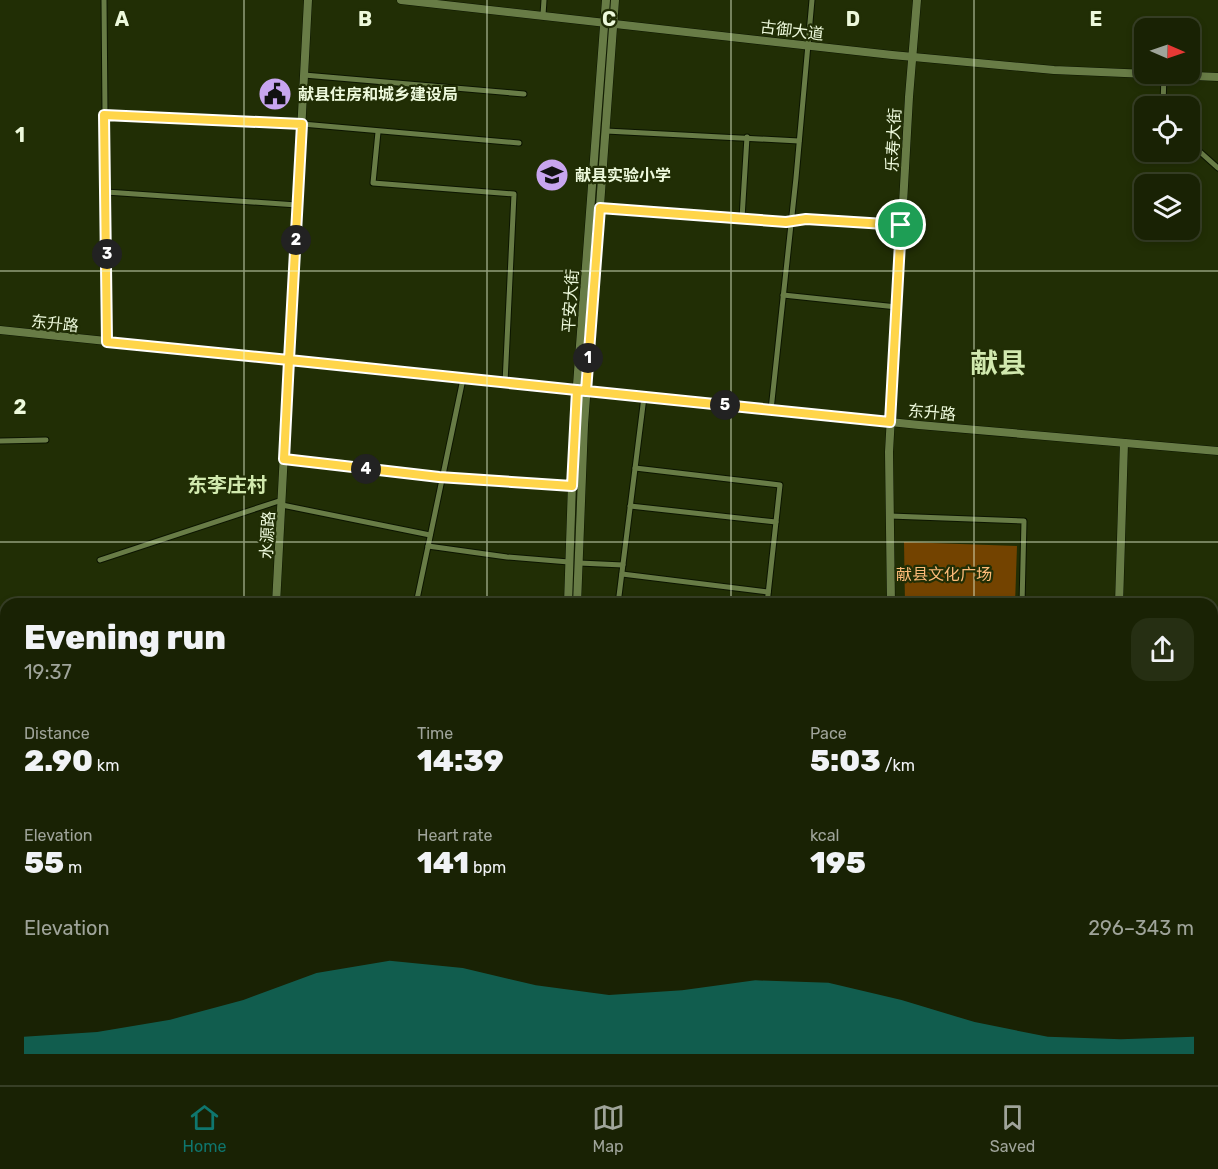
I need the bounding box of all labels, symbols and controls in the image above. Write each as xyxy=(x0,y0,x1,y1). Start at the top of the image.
text: A xyxy=(115,7,130,31)
text: B xyxy=(358,7,372,31)
text: C xyxy=(602,7,616,31)
text: D xyxy=(846,7,860,31)
text: E xyxy=(1090,7,1102,31)
street label: 古御大道 xyxy=(759,17,825,44)
north arrow xyxy=(1134,18,1200,84)
map controls xyxy=(1134,18,1200,240)
public building icon: 献县住房和城乡建设局 xyxy=(257,76,293,112)
place label: 献县住房和城乡建设局 xyxy=(298,85,458,104)
button: locate xyxy=(1134,96,1200,162)
street label: 乐寿大街 xyxy=(882,108,905,172)
text: 1 xyxy=(15,123,25,147)
school or university icon: 献县实验小学 xyxy=(534,157,570,193)
place label: 献县实验小学 xyxy=(575,166,671,185)
button: layers xyxy=(1134,174,1200,240)
pin xyxy=(875,199,926,250)
icon: arrive xyxy=(884,208,917,241)
pin: 2 xyxy=(281,225,311,255)
text: 2 xyxy=(291,230,301,249)
pin: 3 xyxy=(92,239,122,269)
text: 3 xyxy=(102,244,112,263)
street label: 平安大街 xyxy=(559,268,582,334)
street label: 东升路 xyxy=(30,312,80,335)
pin: 1 xyxy=(573,343,603,373)
district label: 献县 xyxy=(970,347,1026,380)
text: 1 xyxy=(584,348,592,367)
pin: 5 xyxy=(710,390,740,420)
text: 2 xyxy=(14,395,27,419)
text: 5 xyxy=(720,395,730,414)
street label: 东升路 xyxy=(907,401,957,424)
pin: 4 xyxy=(351,454,381,484)
text: 4 xyxy=(361,459,371,478)
district label: 东李庄村 xyxy=(187,473,267,497)
street label: 水源路 xyxy=(257,511,278,559)
park label: 献县文化广场 xyxy=(896,565,992,584)
text: Evening run xyxy=(24,618,226,657)
button: share xyxy=(1131,618,1194,681)
text: 19:37 xyxy=(24,660,72,684)
text: Distance xyxy=(24,724,90,743)
text: Time xyxy=(417,724,453,743)
text: Pace xyxy=(810,724,847,743)
text: 2.90 xyxy=(24,743,93,779)
text: 14:39 xyxy=(417,743,504,779)
text: 5:03 xyxy=(810,743,881,779)
text: km xyxy=(93,756,119,775)
text: /km xyxy=(881,756,915,775)
text: Elevation xyxy=(24,826,93,845)
text: Heart rate xyxy=(417,826,492,845)
text: kcal xyxy=(810,826,839,845)
text: 55 xyxy=(24,845,64,881)
text: 141 xyxy=(417,845,469,881)
text: 195 xyxy=(810,845,866,881)
text: m xyxy=(64,858,82,877)
text: bpm xyxy=(469,858,506,877)
text: Elevation xyxy=(24,916,110,940)
text: 296–343 m xyxy=(1088,916,1194,940)
tab: Home xyxy=(183,1101,226,1156)
tab: Map xyxy=(592,1101,625,1156)
tab: Saved xyxy=(990,1101,1035,1156)

